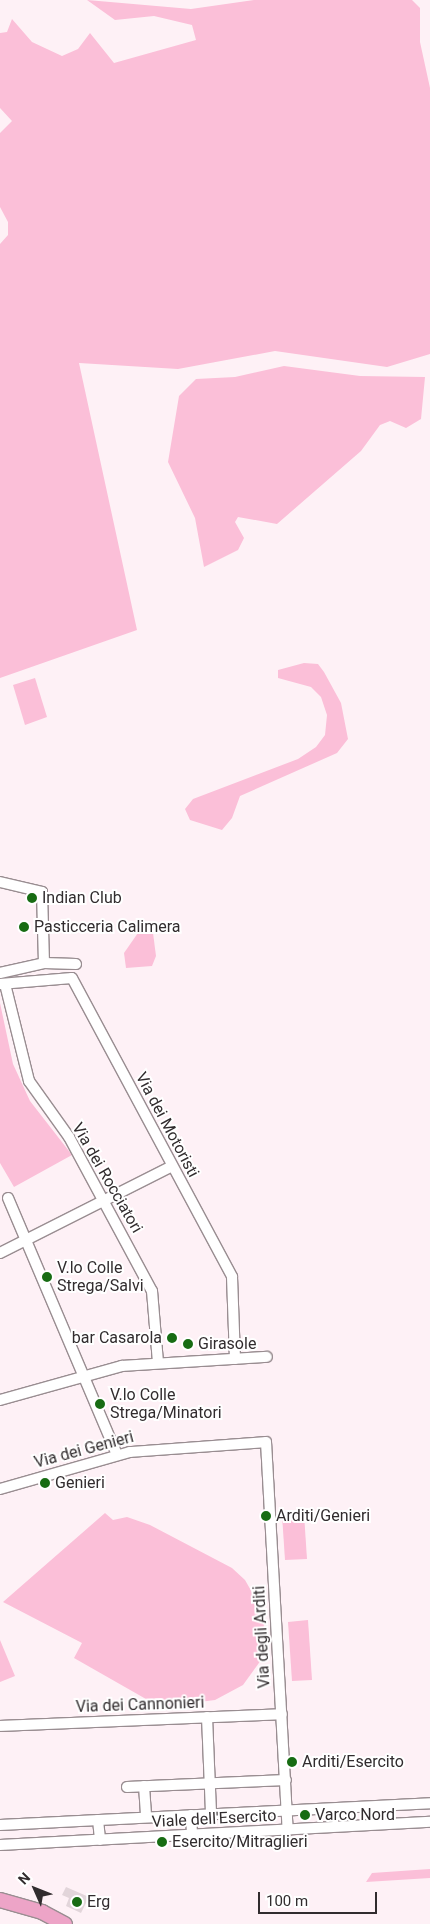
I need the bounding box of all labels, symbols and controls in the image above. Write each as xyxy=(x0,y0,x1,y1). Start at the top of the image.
place label: Indian Club xyxy=(42,888,122,908)
marker: Indian Club xyxy=(26,892,38,904)
place label: Pasticceria Calimera xyxy=(34,917,181,937)
marker: Pasticceria Calimera xyxy=(18,921,30,933)
street label: Via dei Motoristi xyxy=(131,1069,203,1181)
street label: Via dei Rocciatori xyxy=(68,1120,146,1236)
place label: V.lo Colle Strega/Salvi xyxy=(57,1258,144,1296)
marker: V.lo Colle Strega/Salvi xyxy=(41,1271,53,1283)
place label: bar Casarola xyxy=(72,1328,162,1348)
marker: bar Casarola xyxy=(166,1332,178,1344)
place label: Girasole xyxy=(198,1334,256,1354)
marker: Girasole xyxy=(182,1338,194,1350)
place label: V.lo Colle Strega/Minatori xyxy=(110,1385,222,1423)
marker: V.lo Colle Strega/Minatori xyxy=(94,1398,106,1410)
street label: Via dei Genieri xyxy=(32,1428,136,1472)
place label: Genieri xyxy=(55,1473,105,1493)
marker: Genieri xyxy=(39,1477,51,1489)
place label: Arditi/Genieri xyxy=(276,1506,370,1526)
marker: Arditi/Genieri xyxy=(260,1510,272,1522)
street label: Via degli Arditi xyxy=(250,1585,274,1689)
street label: Via dei Cannonieri xyxy=(75,1693,205,1717)
place label: Arditi/Esercito xyxy=(302,1752,404,1772)
marker: Arditi/Esercito xyxy=(286,1756,298,1768)
place label: Varco Nord xyxy=(315,1805,395,1825)
street label: Viale dell'Esercito xyxy=(151,1806,277,1832)
marker: Varco Nord xyxy=(299,1809,311,1821)
place label: Esercito/Mitraglieri xyxy=(172,1832,308,1852)
marker: Esercito/Mitraglieri xyxy=(156,1836,168,1848)
north arrow xyxy=(10,1864,60,1914)
text: N xyxy=(15,1869,33,1888)
scale bar xyxy=(260,1882,379,1914)
place label: Erg xyxy=(87,1892,110,1912)
text: 100 m xyxy=(266,1892,308,1910)
marker: Erg xyxy=(71,1896,83,1908)

